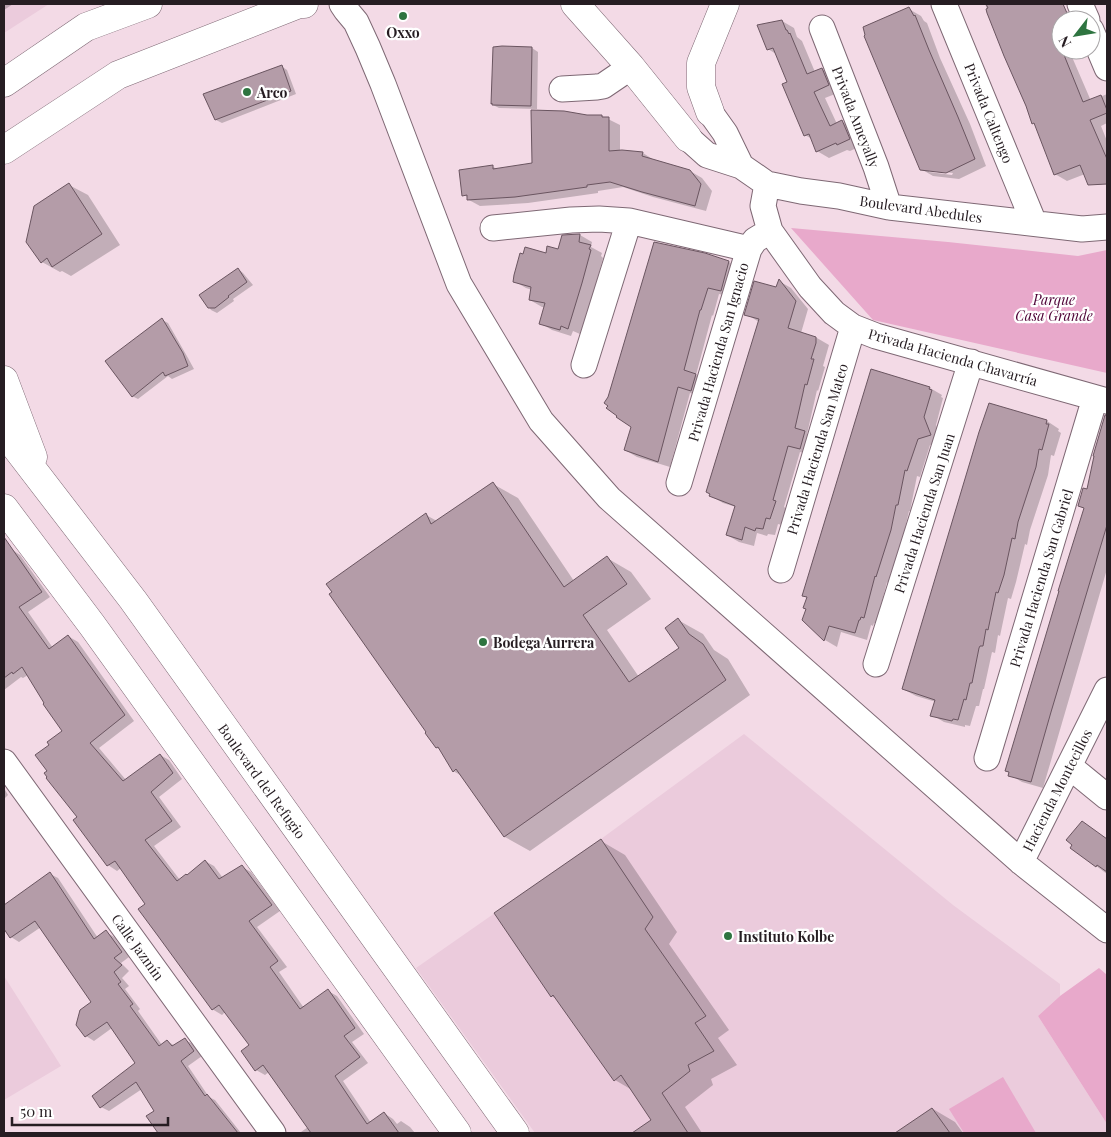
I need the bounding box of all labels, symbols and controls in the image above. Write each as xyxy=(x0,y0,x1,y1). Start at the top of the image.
marker: Oxxo xyxy=(397,10,409,22)
north arrow xyxy=(1051,10,1101,60)
place label: Oxxo xyxy=(386,23,420,42)
text: N xyxy=(1054,33,1075,51)
street label: Privada Caltengo xyxy=(960,60,1018,166)
street label: Privada Ameyally xyxy=(828,63,884,171)
place label: Arco xyxy=(256,83,288,102)
marker: Arco xyxy=(241,86,253,98)
street label: Boulevard Abedules xyxy=(859,191,983,227)
street label: Privada Hacienda San Ignacio xyxy=(683,260,753,444)
park label: Parque Casa Grande xyxy=(1015,290,1093,325)
street label: Privada Hacienda Chavarría xyxy=(866,324,1040,390)
street label: Privada Hacienda San Mateo xyxy=(782,361,852,537)
street label: Privada Hacienda San Juan xyxy=(889,430,959,595)
street label: Privada Hacienda San Gabriel xyxy=(1005,487,1077,669)
place label: Bodega Aurrera xyxy=(493,633,595,652)
marker: Bodega Aurrera xyxy=(477,636,489,648)
street label: Boulevard del Refugio xyxy=(214,720,310,842)
street label: Hacienda Montecillos xyxy=(1018,726,1096,854)
street label: Calle Jazmín xyxy=(107,910,169,985)
place label: Instituto Kolbe xyxy=(738,927,834,946)
marker: Instituto Kolbe xyxy=(722,930,734,942)
scale bar xyxy=(12,1094,169,1126)
text: 50 m xyxy=(20,1101,53,1121)

